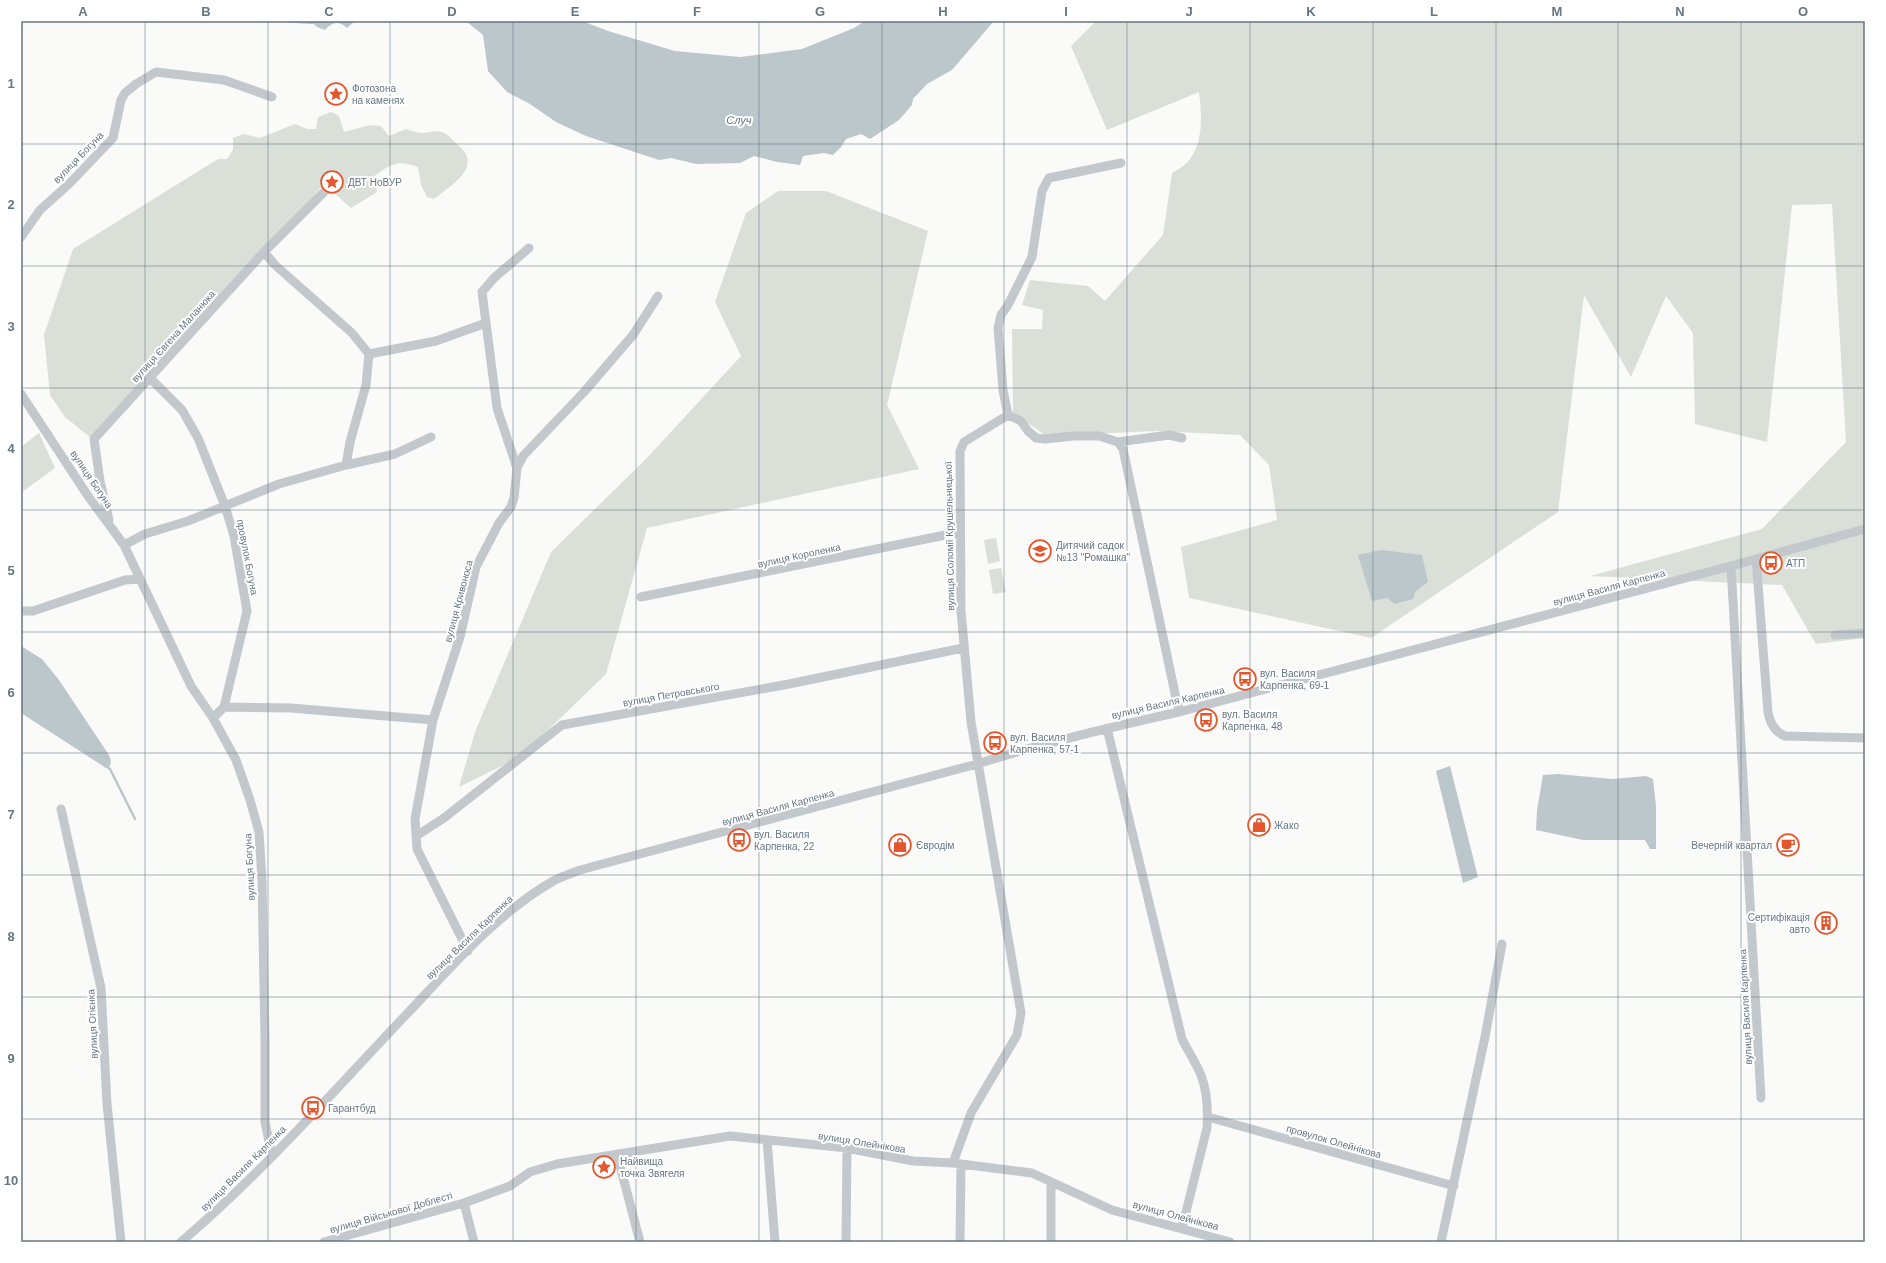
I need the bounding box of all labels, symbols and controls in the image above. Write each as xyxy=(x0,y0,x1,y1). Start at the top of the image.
text: A xyxy=(78,4,88,19)
text: B xyxy=(201,4,211,19)
text: C xyxy=(324,4,334,19)
text: D xyxy=(447,4,457,19)
text: E xyxy=(571,4,580,19)
text: F xyxy=(693,4,701,19)
text: G xyxy=(815,4,825,19)
text: H xyxy=(938,4,948,19)
text: I xyxy=(1064,4,1068,19)
text: J xyxy=(1185,4,1193,19)
text: K xyxy=(1306,4,1316,19)
text: L xyxy=(1430,4,1438,19)
text: M xyxy=(1552,4,1562,19)
text: N xyxy=(1675,4,1685,19)
text: O xyxy=(1798,4,1808,19)
text: 1 xyxy=(7,76,15,91)
place icon: Фотозона на каменях xyxy=(323,81,349,107)
place label: Фотозона на каменях xyxy=(352,83,404,106)
water label: Случ xyxy=(726,114,752,126)
street label: вулиця Богуна xyxy=(51,129,106,185)
place icon: ДВТ НоВУР xyxy=(319,169,345,195)
place label: ДВТ НоВУР xyxy=(348,177,402,188)
text: 2 xyxy=(7,197,15,212)
street label: вулиця Євгена Маланюка xyxy=(129,288,218,384)
text: 3 xyxy=(7,319,15,334)
text: 4 xyxy=(7,441,15,456)
street label: вулиця Богуна xyxy=(68,448,115,511)
street label: вулиця Соломії Крушельницької xyxy=(943,461,956,611)
street label: провулок Богуна xyxy=(235,518,260,596)
school or university icon: Дитячий садок №13 "Ромашка" xyxy=(1027,538,1053,564)
place label: Дитячий садок №13 "Ромашка" xyxy=(1056,540,1131,563)
street label: вулиця Короленка xyxy=(757,541,842,570)
bus stop icon: АТП xyxy=(1758,550,1784,576)
street label: вулиця Кривоноса xyxy=(442,558,475,643)
place label: АТП xyxy=(1786,558,1805,569)
text: 5 xyxy=(7,563,15,578)
street label: вулиця Василя Карпенка xyxy=(1552,567,1667,608)
bus stop icon: вул. Василя Карпенка, 69-1 xyxy=(1232,666,1258,692)
place label: вул. Василя Карпенка, 69-1 xyxy=(1260,668,1330,691)
street label: вулиця Петровського xyxy=(622,681,721,708)
street label: вулиця Василя Карпенка xyxy=(1111,684,1226,721)
text: 6 xyxy=(7,685,15,700)
bus stop icon: вул. Василя Карпенка, 48 xyxy=(1193,707,1219,733)
place label: вул. Василя Карпенка, 48 xyxy=(1222,709,1283,732)
bus stop icon: вул. Василя Карпенка, 57-1 xyxy=(982,730,1008,756)
place label: вул. Василя Карпенка, 57-1 xyxy=(1010,732,1080,755)
street label: вулиця Василя Карпенка xyxy=(721,787,836,828)
text: 7 xyxy=(7,807,15,822)
shop icon: Жако xyxy=(1246,812,1272,838)
place label: Жако xyxy=(1274,820,1299,831)
bus stop icon: вул. Василя Карпенка, 22 xyxy=(726,827,752,853)
place label: вул. Василя Карпенка, 22 xyxy=(754,829,815,852)
shop icon: Євродім xyxy=(887,832,913,858)
cafe icon: Вечерній квартал xyxy=(1775,832,1801,858)
street label: вулиця Богуна xyxy=(242,833,257,901)
place label: Євродім xyxy=(916,840,954,851)
place label: Вечерній квартал xyxy=(1691,840,1772,851)
street label: вулиця Василя Карпенка xyxy=(424,893,515,981)
building icon: Сертифікація авто xyxy=(1813,910,1839,936)
place label: Сертифікація авто xyxy=(1748,912,1810,935)
text: 8 xyxy=(7,929,15,944)
street label: вулиця Василя Карпенка xyxy=(1737,948,1754,1065)
street label: вулиця Огієнка xyxy=(85,988,100,1059)
text: 9 xyxy=(7,1051,15,1066)
bus stop icon: Гарантбуд xyxy=(300,1095,326,1121)
place label: Гарантбуд xyxy=(328,1103,376,1114)
street label: вулиця Василя Карпенка xyxy=(199,1123,288,1213)
street label: провулок Олейнікова xyxy=(1285,1123,1383,1160)
street label: вулиця Олейнікова xyxy=(817,1130,907,1155)
place icon: Найвища точка Звягеля xyxy=(591,1154,617,1180)
place label: Найвища точка Звягеля xyxy=(620,1156,685,1179)
text: 10 xyxy=(4,1173,18,1188)
street label: вулиця Військової Доблесті xyxy=(328,1190,454,1235)
street label: вулиця Олейнікова xyxy=(1132,1199,1220,1232)

